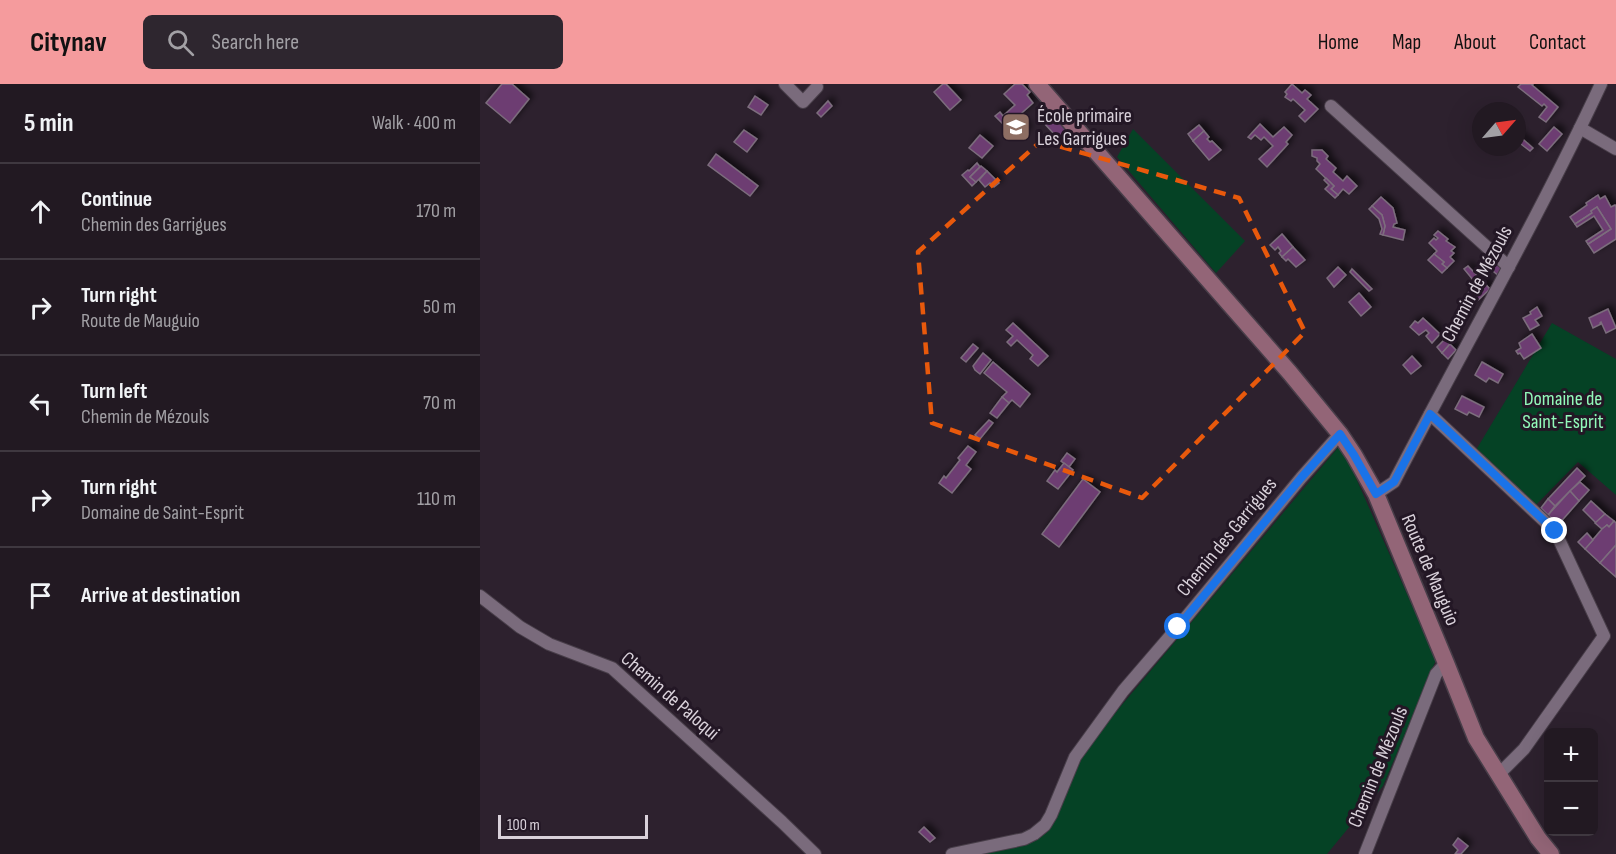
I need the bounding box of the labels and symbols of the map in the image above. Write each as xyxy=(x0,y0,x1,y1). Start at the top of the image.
north arrow xyxy=(1472,102,1526,156)
place label: École primaire Les Garrigues xyxy=(1037,104,1132,151)
school or university icon: École primaire Les Garrigues xyxy=(1000,111,1032,143)
street label: Chemin de Mézouls xyxy=(1436,222,1518,346)
park label: Domaine de Saint-Esprit xyxy=(1522,387,1604,434)
street label: Chemin des Garrigues xyxy=(1172,473,1282,601)
street label: Route de Mauguio xyxy=(1396,511,1464,629)
route end xyxy=(1541,517,1567,543)
route start xyxy=(1164,613,1190,639)
street label: Chemin de Paloqui xyxy=(616,647,724,745)
street label: Chemin de Mézouls xyxy=(1343,703,1413,831)
scale bar xyxy=(498,812,648,840)

